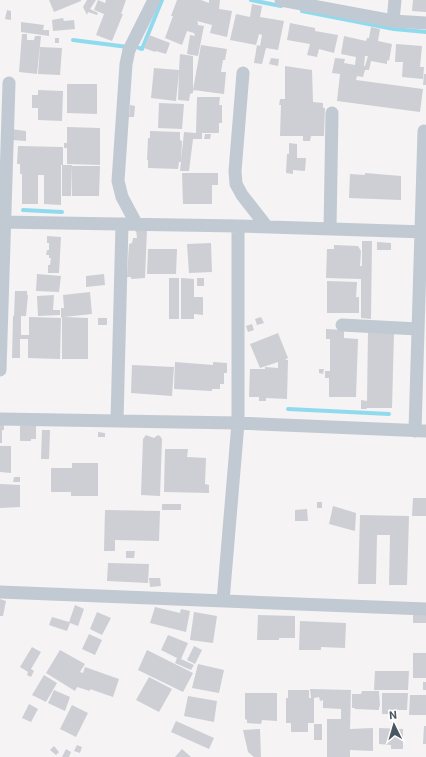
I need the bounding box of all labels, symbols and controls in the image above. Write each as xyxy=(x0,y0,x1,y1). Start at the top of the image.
north arrow xyxy=(374,705,414,745)
text: N xyxy=(389,709,398,722)

